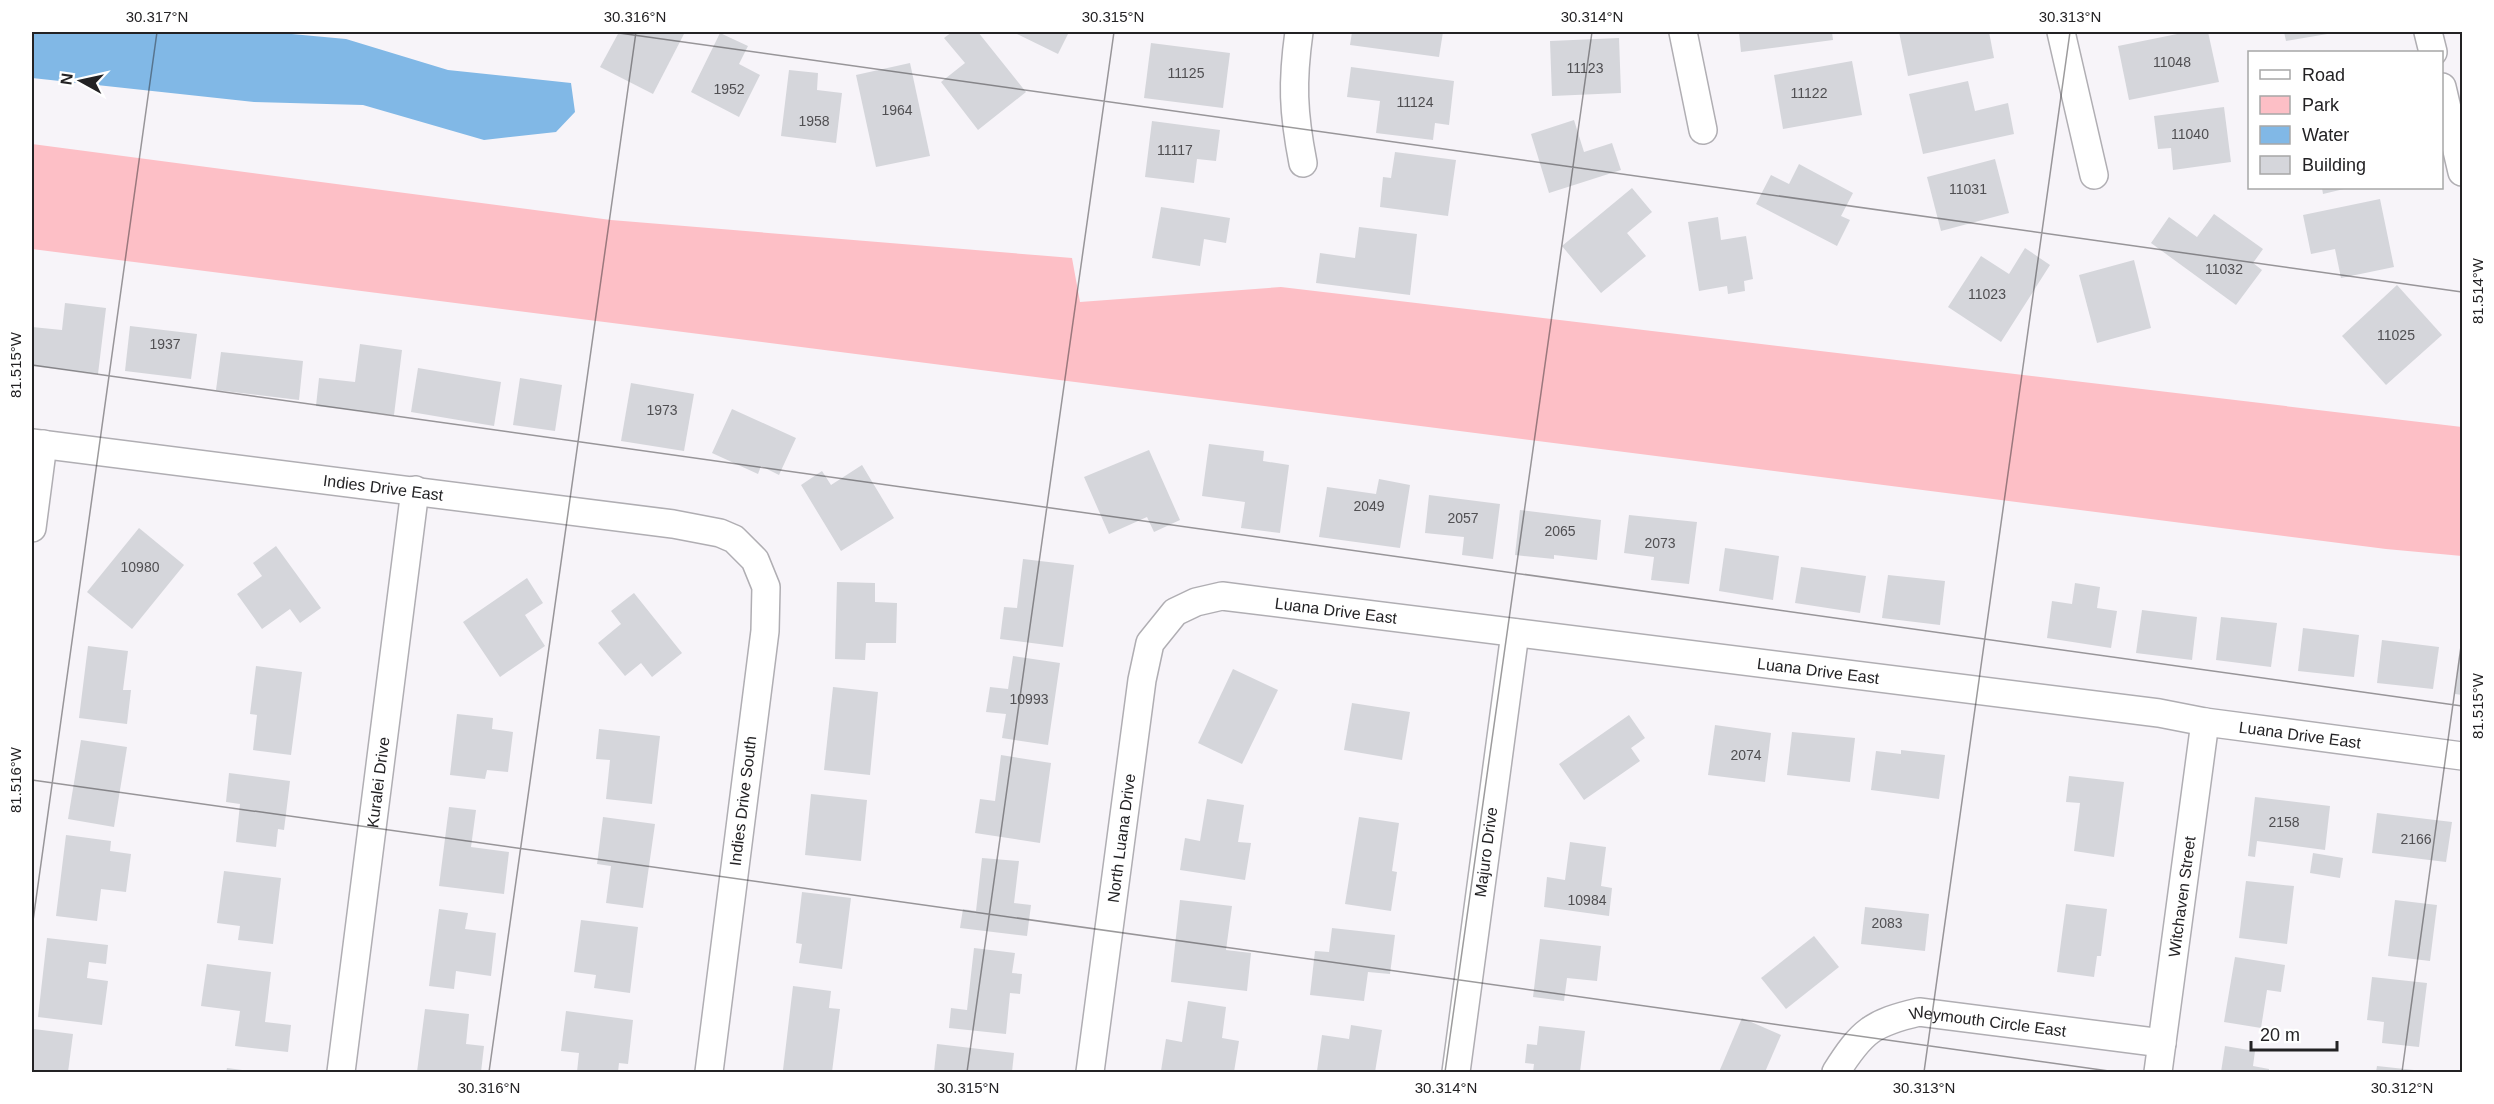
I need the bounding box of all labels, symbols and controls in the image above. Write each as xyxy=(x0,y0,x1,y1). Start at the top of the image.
text: 30.317°N xyxy=(126,8,188,25)
text: 30.316°N xyxy=(604,8,666,25)
text: 30.315°N xyxy=(1082,8,1144,25)
text: 30.314°N xyxy=(1561,8,1623,25)
text: 30.313°N xyxy=(2039,8,2101,25)
north arrow xyxy=(51,51,111,111)
legend xyxy=(2248,51,2443,189)
house number: 11048 xyxy=(2153,54,2191,70)
house number: 11123 xyxy=(1567,60,1604,76)
house number: 11125 xyxy=(1168,65,1205,81)
text: Road xyxy=(2302,65,2345,85)
text: N xyxy=(57,72,76,86)
house number: 1952 xyxy=(713,81,745,97)
house number: 11122 xyxy=(1791,85,1828,101)
house number: 11124 xyxy=(1397,94,1434,110)
text: Park xyxy=(2302,95,2340,115)
house number: 1964 xyxy=(881,102,913,118)
house number: 1958 xyxy=(798,113,830,129)
text: Water xyxy=(2302,125,2349,145)
house number: 11040 xyxy=(2171,126,2209,142)
house number: 11117 xyxy=(1157,142,1193,158)
text: Building xyxy=(2302,155,2366,175)
house number: 11031 xyxy=(1949,181,1987,197)
text: 81.514°W xyxy=(2469,257,2486,324)
house number: 11032 xyxy=(2205,261,2243,277)
house number: 11023 xyxy=(1968,286,2006,302)
house number: 11025 xyxy=(2377,327,2415,343)
text: 81.515°W xyxy=(7,331,24,398)
house number: 1937 xyxy=(149,336,181,352)
house number: 1973 xyxy=(646,402,678,418)
street label: Indies Drive East xyxy=(322,471,445,503)
house number: 2049 xyxy=(1353,498,1385,514)
house number: 2057 xyxy=(1447,510,1479,526)
house number: 2065 xyxy=(1544,523,1576,539)
house number: 2073 xyxy=(1644,535,1676,551)
house number: 10980 xyxy=(121,559,160,575)
street label: Luana Drive East xyxy=(1274,594,1399,626)
street label: Luana Drive East xyxy=(1756,654,1881,687)
text: 81.515°W xyxy=(2469,672,2486,739)
house number: 10993 xyxy=(1010,691,1049,707)
street label: Luana Drive East xyxy=(2238,718,2363,751)
street label: Indies Drive South xyxy=(727,735,759,867)
street label: Kuralei Drive xyxy=(364,736,392,829)
text: 81.516°W xyxy=(7,746,24,813)
house number: 2074 xyxy=(1730,747,1762,763)
street label: North Luana Drive xyxy=(1104,772,1138,904)
street label: Majuro Drive xyxy=(1471,806,1500,898)
house number: 2158 xyxy=(2268,814,2300,830)
house number: 2166 xyxy=(2400,831,2432,847)
street label: Witchaven Street xyxy=(2165,834,2198,958)
house number: 10984 xyxy=(1568,892,1607,908)
house number: 2083 xyxy=(1871,915,1903,931)
street label: Weymouth Circle East xyxy=(1908,1002,2068,1039)
scale bar xyxy=(2251,1014,2336,1052)
text: 20 m xyxy=(2260,1025,2300,1045)
text: 30.316°N xyxy=(458,1079,520,1096)
text: 30.315°N xyxy=(937,1079,999,1096)
text: 30.314°N xyxy=(1415,1079,1477,1096)
text: 30.313°N xyxy=(1893,1079,1955,1096)
text: 30.312°N xyxy=(2371,1079,2433,1096)

